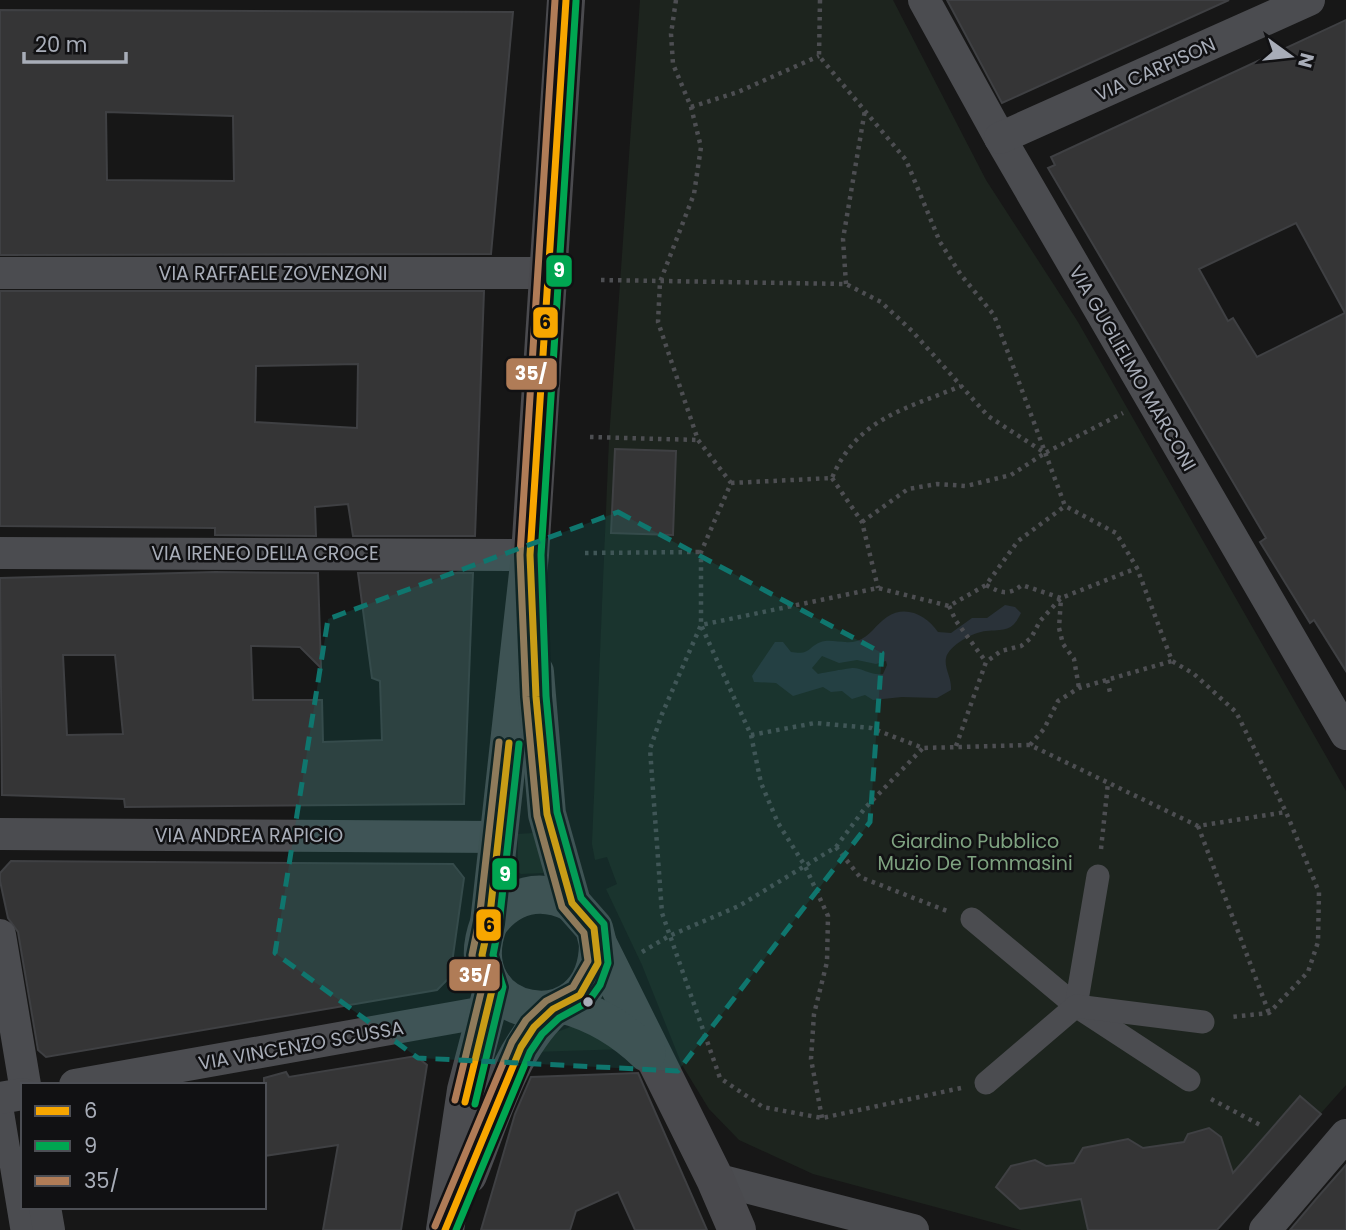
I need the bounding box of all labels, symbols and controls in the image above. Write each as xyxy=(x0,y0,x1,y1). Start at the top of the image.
scale bar xyxy=(24,21,126,65)
north arrow xyxy=(1255,21,1325,91)
text: 20 m xyxy=(35,30,88,59)
street label: VIA CARPISON xyxy=(1091,31,1220,108)
text: N xyxy=(1291,50,1321,71)
line badge: 9 xyxy=(545,254,573,288)
text: 9 xyxy=(553,257,565,284)
street label: VIA RAFFAELE ZOVENZONI xyxy=(159,260,387,287)
street label: VIA GUGLIELMO MARCONI xyxy=(1063,260,1203,476)
line badge: 6 xyxy=(532,306,559,339)
text: 6 xyxy=(539,309,551,336)
line badge: 35/ xyxy=(505,357,558,391)
text: 35/ xyxy=(515,360,548,387)
street label: VIA IRENEO DELLA CROCE xyxy=(151,540,379,567)
street label: VIA ANDREA RAPICIO xyxy=(155,822,343,849)
park label: Giardino Pubblico Muzio De Tommasini xyxy=(877,828,1073,877)
line badge: 9 xyxy=(491,857,518,891)
text: 9 xyxy=(499,861,511,888)
line badge: 6 xyxy=(475,908,502,942)
text: 6 xyxy=(483,912,495,939)
line badge: 35/ xyxy=(448,958,501,992)
text: 35/ xyxy=(459,962,492,989)
unlabelled marker xyxy=(581,995,595,1009)
street label: VIA VINCENZO SCUSSA xyxy=(196,1014,406,1077)
legend xyxy=(21,1083,266,1209)
text: 6 xyxy=(84,1096,97,1125)
text: 9 xyxy=(84,1131,97,1160)
text: 35/ xyxy=(84,1166,120,1195)

